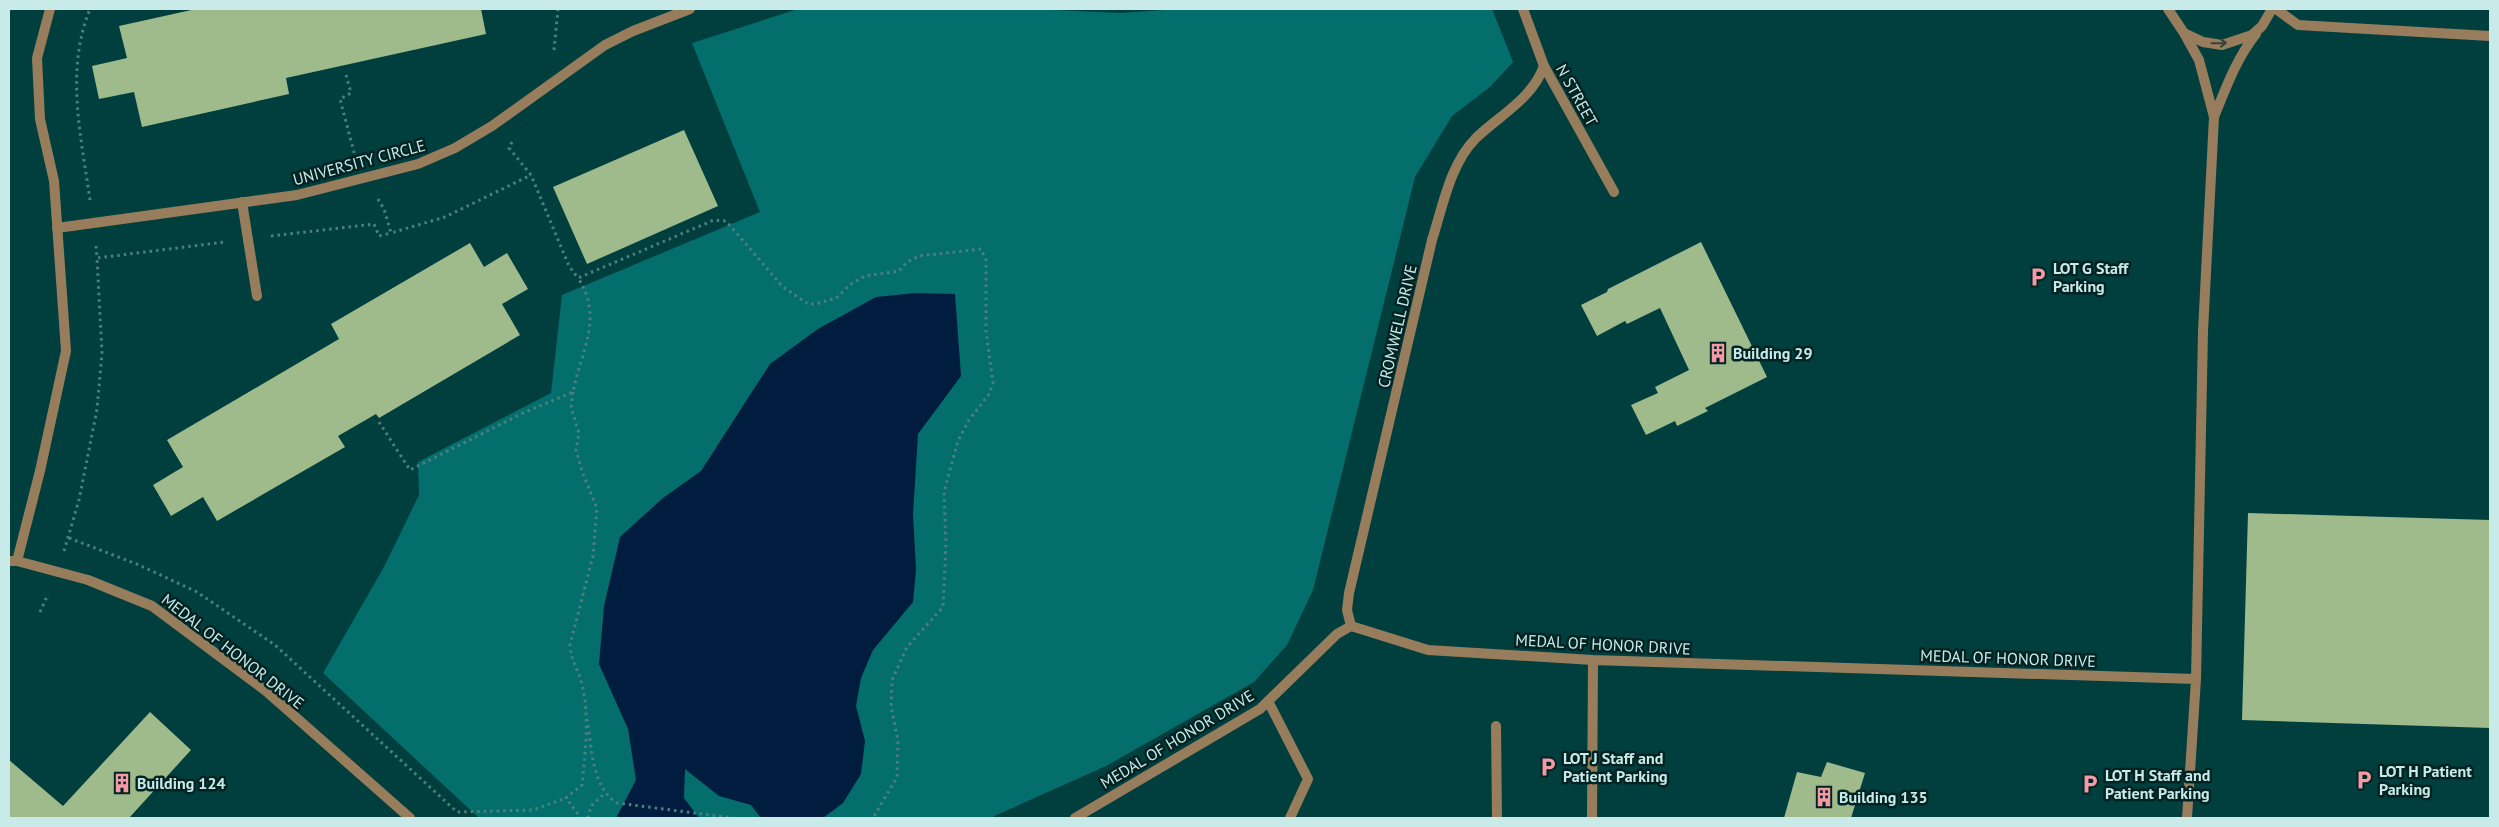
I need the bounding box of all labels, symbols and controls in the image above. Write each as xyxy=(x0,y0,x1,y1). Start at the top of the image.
one-way arrow xyxy=(2210,38,2226,48)
street label: N STREET xyxy=(1552,60,1602,130)
street label: UNIVERSITY CIRCLE xyxy=(291,135,427,189)
place label: LOT G Staff Parking xyxy=(2053,258,2129,296)
street label: CROMWELL DRIVE xyxy=(1373,262,1421,390)
parking icon: LOT G Staff Parking xyxy=(2027,266,2049,288)
building icon: Building 29 xyxy=(1707,342,1729,364)
place label: Building 29 xyxy=(1733,343,1813,363)
street label: MEDAL OF HONOR DRIVE xyxy=(158,589,308,713)
street label: MEDAL OF HONOR DRIVE xyxy=(1515,629,1691,659)
street label: MEDAL OF HONOR DRIVE xyxy=(1920,645,2096,671)
street label: MEDAL OF HONOR DRIVE xyxy=(1097,685,1257,793)
place label: LOT J Staff and Patient Parking xyxy=(1563,748,1668,786)
parking icon: LOT J Staff and Patient Parking xyxy=(1537,756,1559,778)
place label: LOT H Patient Parking xyxy=(2379,761,2472,799)
place label: LOT H Staff and Patient Parking xyxy=(2105,765,2210,803)
parking icon: LOT H Patient Parking xyxy=(2353,769,2375,791)
building icon: Building 124 xyxy=(111,772,133,794)
place label: Building 124 xyxy=(137,773,226,793)
parking icon: LOT H Staff and Patient Parking xyxy=(2079,773,2101,795)
building icon: Building 135 xyxy=(1813,786,1835,808)
place label: Building 135 xyxy=(1839,787,1928,807)

